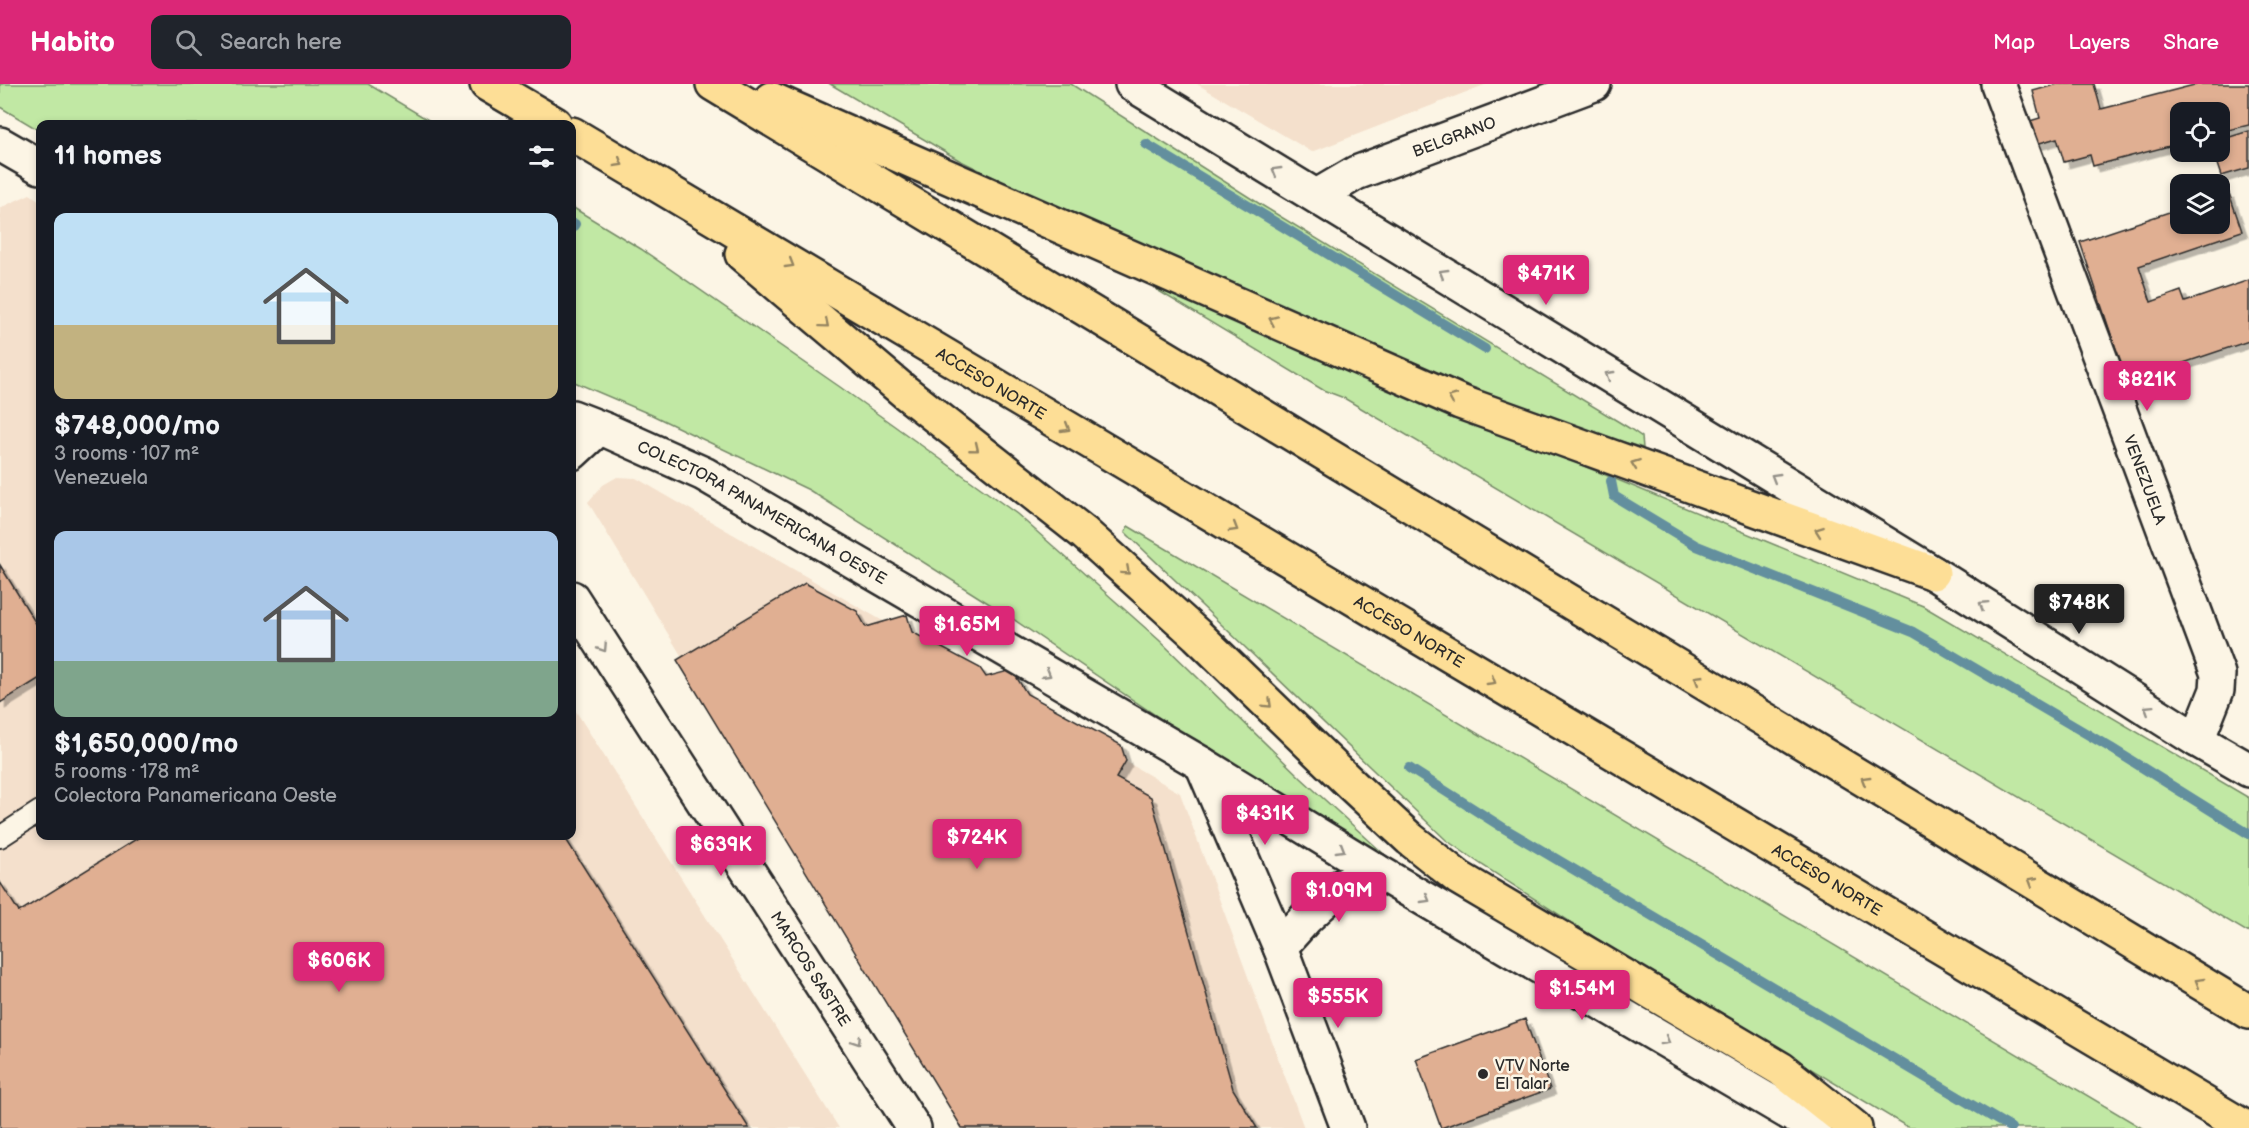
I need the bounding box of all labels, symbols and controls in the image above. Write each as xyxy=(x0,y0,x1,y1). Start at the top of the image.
search box xyxy=(151,15,571,69)
text: Habito xyxy=(30,26,115,59)
icon: search xyxy=(172,26,205,59)
text: Search here xyxy=(220,29,342,56)
text: Map xyxy=(1993,30,2035,55)
text: Layers xyxy=(2068,30,2130,55)
text: Share xyxy=(2163,30,2219,55)
map controls xyxy=(2170,102,2230,234)
button: locate xyxy=(2170,102,2230,162)
street label: BELGRANO xyxy=(1410,113,1499,162)
icon: filters xyxy=(525,140,558,173)
text: 11 homes xyxy=(54,141,162,172)
one-way arrow xyxy=(613,156,623,167)
one-way arrow xyxy=(1272,167,1282,179)
button: layers xyxy=(2170,174,2230,234)
icon: home xyxy=(252,252,360,360)
pin: $471K xyxy=(1504,255,1588,306)
one-way arrow xyxy=(784,257,794,269)
text: $471K xyxy=(1517,262,1575,286)
one-way arrow xyxy=(1439,268,1449,280)
one-way arrow xyxy=(818,316,829,327)
one-way arrow xyxy=(1269,316,1280,328)
street label: ACCESO NORTE xyxy=(932,344,1049,424)
pin: $821K xyxy=(2105,361,2189,412)
text: $821K xyxy=(2118,368,2176,392)
one-way arrow xyxy=(1605,370,1615,382)
one-way arrow xyxy=(1447,393,1458,405)
text: $748,000/mo xyxy=(54,411,220,442)
one-way arrow xyxy=(1060,421,1070,432)
street label: VENEZUELA xyxy=(2119,433,2169,528)
street label: COLECTORA PANAMERICANA OESTE xyxy=(634,437,890,589)
one-way arrow xyxy=(968,441,979,452)
text: 3 rooms · 107 m² xyxy=(54,442,199,466)
one-way arrow xyxy=(1631,459,1641,472)
text: Venezuela xyxy=(54,466,148,490)
one-way arrow xyxy=(1771,472,1781,484)
one-way arrow xyxy=(1228,520,1238,532)
one-way arrow xyxy=(1814,526,1824,539)
one-way arrow xyxy=(1119,564,1130,575)
icon: home xyxy=(252,570,360,678)
pin: $748K xyxy=(2037,584,2121,635)
text: $748K xyxy=(2048,591,2110,615)
street label: ACCESO NORTE xyxy=(1350,593,1467,673)
one-way arrow xyxy=(1979,600,1989,612)
pin: $1.65M xyxy=(918,606,1016,657)
text: $1.65M xyxy=(934,613,1000,637)
one-way arrow xyxy=(596,641,607,652)
one-way arrow xyxy=(1041,667,1051,678)
one-way arrow xyxy=(1486,673,1496,685)
one-way arrow xyxy=(1694,675,1704,686)
one-way arrow xyxy=(1261,697,1272,708)
one-way arrow xyxy=(2144,704,2154,716)
text: $1,650,000/mo xyxy=(54,729,238,760)
text: 5 rooms · 178 m² xyxy=(54,760,200,784)
one-way arrow xyxy=(1861,775,1871,787)
text: Colectora Panamericana Oeste xyxy=(54,784,337,808)
pin: $431K xyxy=(1223,795,1307,846)
text: $431K xyxy=(1236,802,1294,826)
pin: $724K xyxy=(935,819,1019,870)
pin: $639K xyxy=(679,826,763,877)
text: $724K xyxy=(947,826,1007,850)
text: $639K xyxy=(690,833,752,857)
one-way arrow xyxy=(1335,841,1345,853)
street label: ACCESO NORTE xyxy=(1768,841,1885,921)
pin: $1.09M xyxy=(1290,872,1388,923)
one-way arrow xyxy=(2028,876,2038,888)
text: $1.09M xyxy=(1305,879,1373,903)
one-way arrow xyxy=(1420,892,1430,904)
street label: MARCOS SASTRE xyxy=(766,908,854,1030)
pin: $606K xyxy=(297,942,381,993)
text: $606K xyxy=(307,949,371,973)
pin: $1.54M xyxy=(1533,970,1631,1021)
text: $1.54M xyxy=(1549,977,1615,1001)
one-way arrow xyxy=(2195,977,2205,989)
pin: $555K xyxy=(1296,978,1380,1029)
text: $555K xyxy=(1307,985,1369,1009)
one-way arrow xyxy=(1660,1033,1670,1045)
one-way arrow xyxy=(850,1034,861,1045)
place label: VTV Norte El Talar xyxy=(1495,1057,1570,1094)
marker: VTV Norte El Talar xyxy=(1476,1067,1490,1081)

